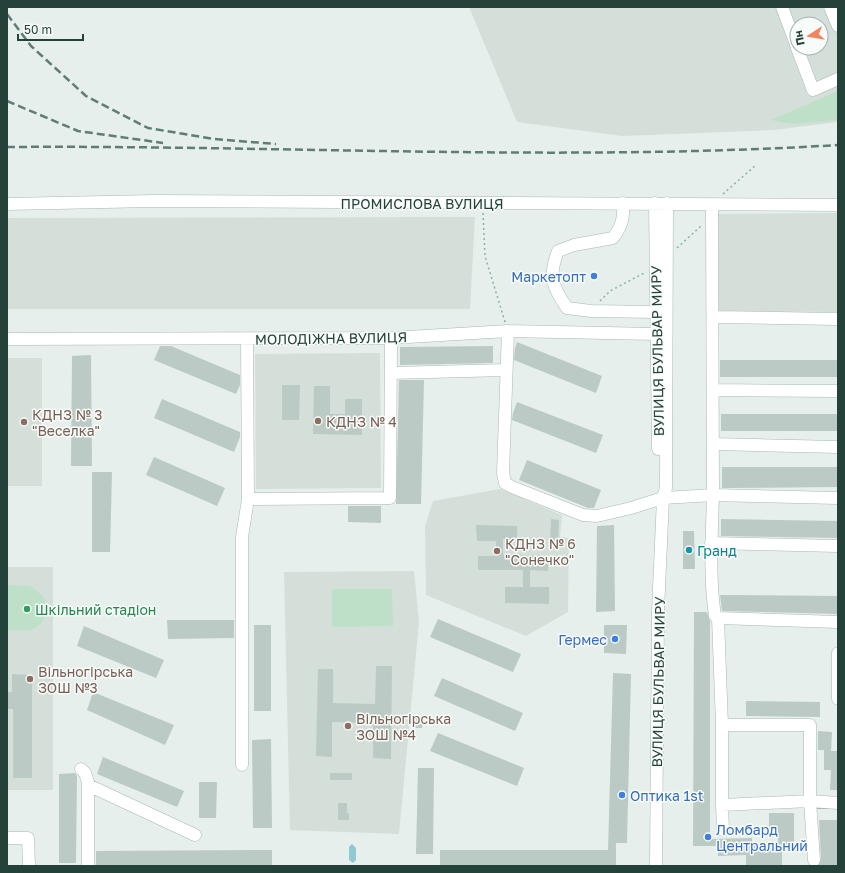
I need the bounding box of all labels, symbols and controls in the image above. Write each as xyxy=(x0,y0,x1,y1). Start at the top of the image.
scale bar xyxy=(18,16,83,42)
north arrow xyxy=(789,16,829,56)
text: 50 m xyxy=(24,22,52,37)
text: Пн xyxy=(791,29,807,47)
street label: ПРОМИСЛОВА ВУЛИЦЯ xyxy=(340,195,504,212)
street label: ВУЛИЦЯ БУЛЬВАР МИРУ xyxy=(647,265,667,437)
place label: Маркетопт xyxy=(511,268,586,285)
marker: Маркетопт xyxy=(589,271,599,281)
street label: МОЛОДІЖНА ВУЛИЦЯ xyxy=(255,328,407,348)
place label: КДНЗ № 3 "Веселка" xyxy=(32,406,102,439)
place label: КДНЗ № 4 xyxy=(326,413,397,430)
marker: КДНЗ № 4 xyxy=(313,416,323,426)
marker: КДНЗ № 3 "Веселка" xyxy=(19,417,29,427)
place label: КДНЗ № 6 "Сонечко" xyxy=(505,535,576,568)
place label: Гранд xyxy=(697,542,737,559)
marker: Гранд xyxy=(684,545,694,555)
marker: КДНЗ № 6 "Сонечко" xyxy=(492,546,502,556)
street label: ВУЛИЦЯ БУЛЬВАР МИРУ xyxy=(648,596,668,768)
place label: Шкільний стадіон xyxy=(35,601,156,618)
marker: Шкільний стадіон xyxy=(22,604,32,614)
place label: Гермес xyxy=(558,631,607,648)
marker: Гермес xyxy=(610,634,620,644)
place label: Вільногірська ЗОШ №3 xyxy=(38,663,133,696)
marker: Вільногірська ЗОШ №3 xyxy=(25,674,35,684)
place label: Вільногірська ЗОШ №4 xyxy=(356,710,451,743)
marker: Вільногірська ЗОШ №4 xyxy=(343,721,353,731)
place label: Оптика 1st xyxy=(630,787,703,804)
marker: Оптика 1st xyxy=(617,790,627,800)
place label: Ломбард Центральний xyxy=(716,821,808,854)
marker: Ломбард Центральний xyxy=(703,832,713,842)

